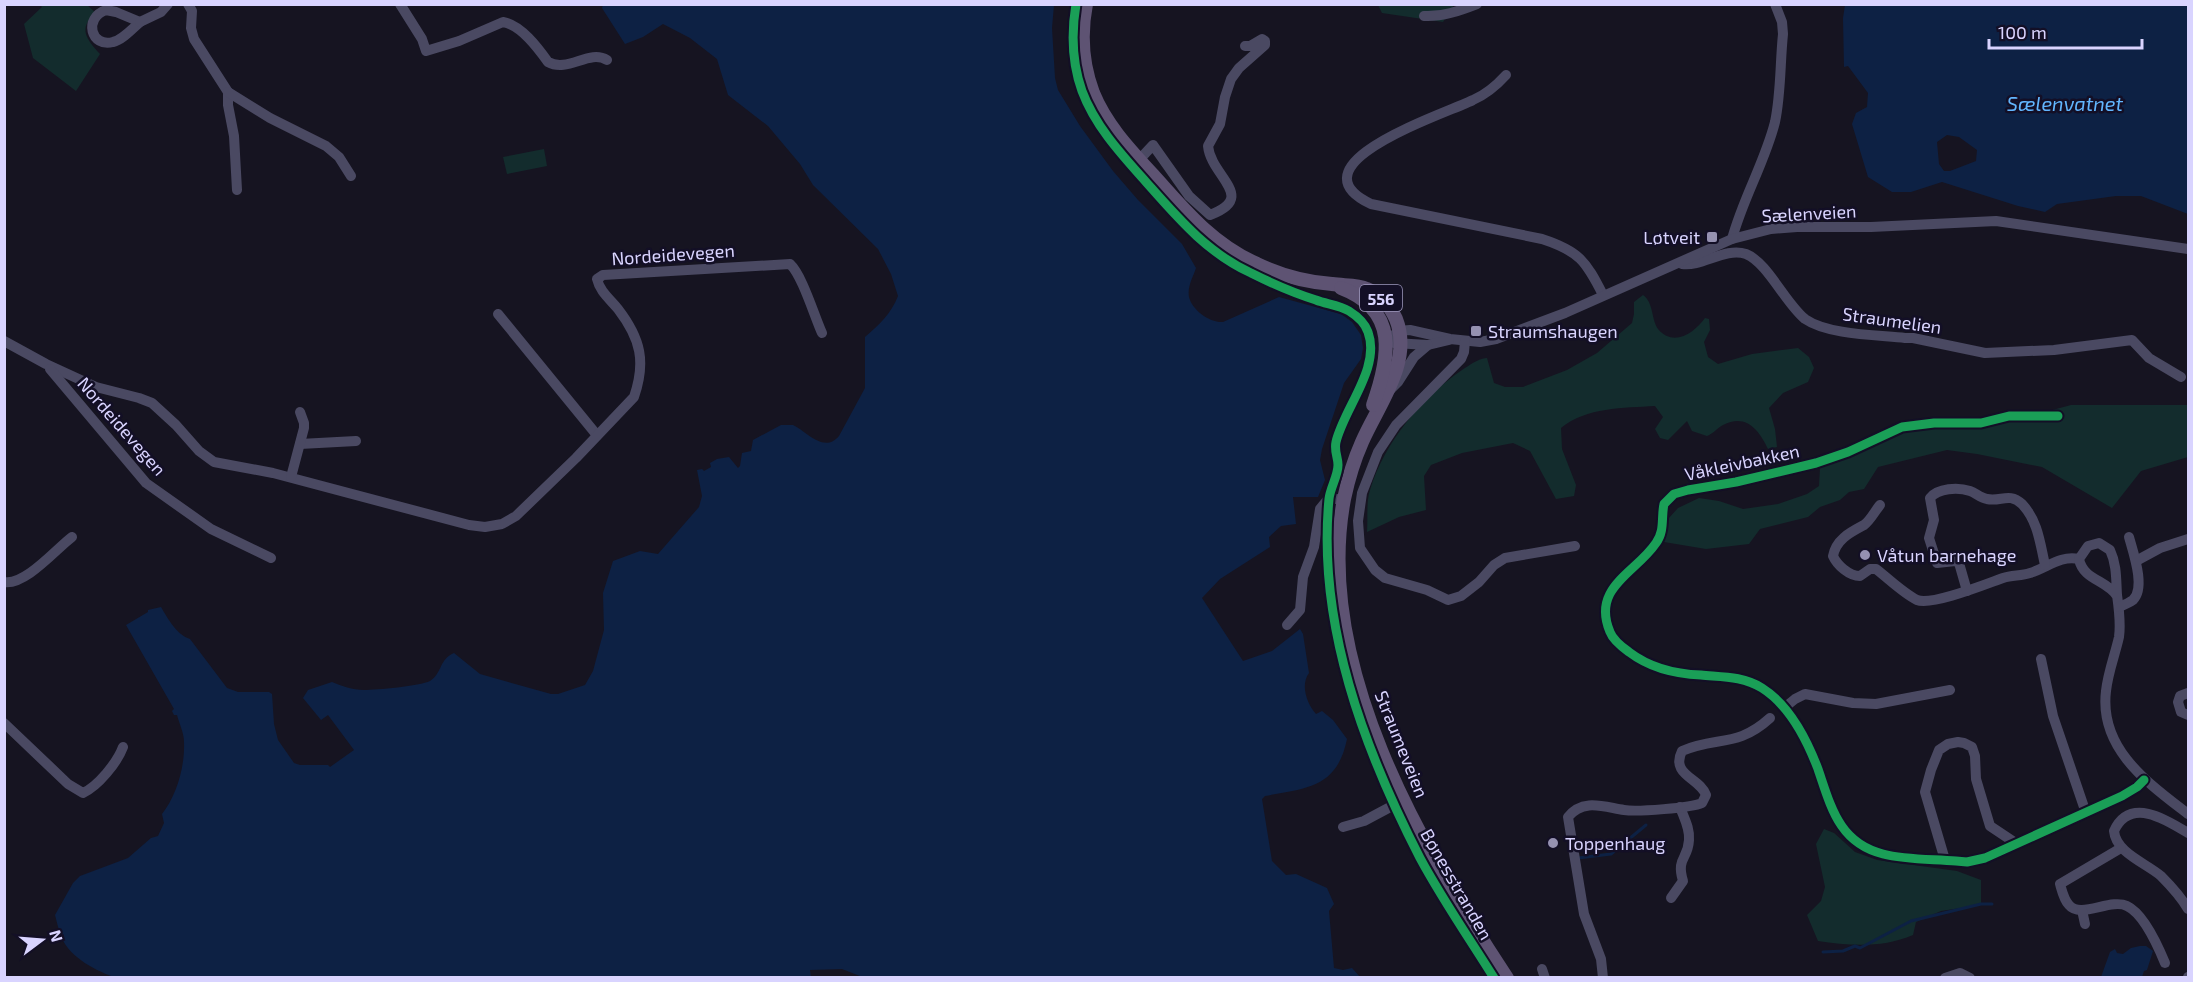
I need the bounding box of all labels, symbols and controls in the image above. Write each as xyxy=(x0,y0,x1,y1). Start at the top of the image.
scale bar xyxy=(1989,12,2142,50)
text: 100 m xyxy=(1998,21,2047,43)
water label: Sælenvatnet xyxy=(2007,91,2124,115)
street label: Sælenveien xyxy=(1761,200,1857,226)
place label: Løtveit xyxy=(1643,226,1700,248)
marker: Løtveit xyxy=(1705,230,1719,244)
street label: Nordeidevegen xyxy=(611,239,735,269)
road number: 556 xyxy=(1360,285,1402,311)
street label: Straumelien xyxy=(1841,302,1943,338)
place label: Straumshaugen xyxy=(1488,320,1618,342)
marker: Straumshaugen xyxy=(1469,324,1483,338)
street label: Nordeidevegen xyxy=(73,372,171,480)
street label: Våkleivbakken xyxy=(1683,439,1801,485)
place label: Våtun barnehage xyxy=(1877,544,2016,566)
marker: Våtun barnehage xyxy=(1858,548,1872,562)
street label: Straumeveien xyxy=(1371,687,1433,801)
street label: Bønesstranden xyxy=(1416,825,1498,943)
place label: Toppenhaug xyxy=(1565,832,1665,854)
marker: Toppenhaug xyxy=(1546,836,1560,850)
north arrow xyxy=(12,910,72,970)
text: N xyxy=(46,928,68,944)

